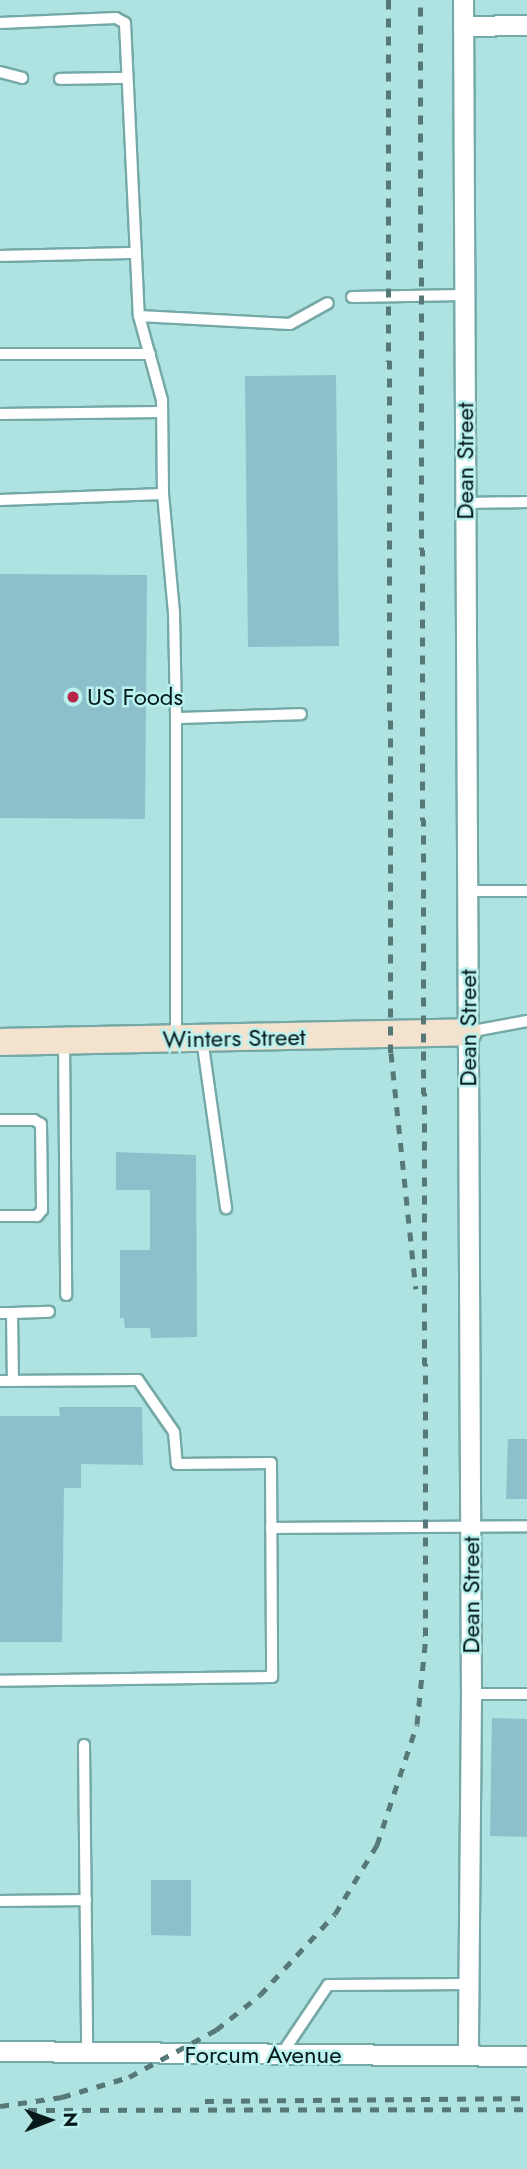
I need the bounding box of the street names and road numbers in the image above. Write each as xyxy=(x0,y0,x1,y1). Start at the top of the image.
street label: Dean Street xyxy=(451,402,479,520)
street label: Dean Street xyxy=(454,969,482,1087)
street label: Winters Street xyxy=(162,1022,306,1054)
street label: Dean Street xyxy=(457,1536,485,1654)
street label: Forcum Avenue xyxy=(184,2041,342,2069)

